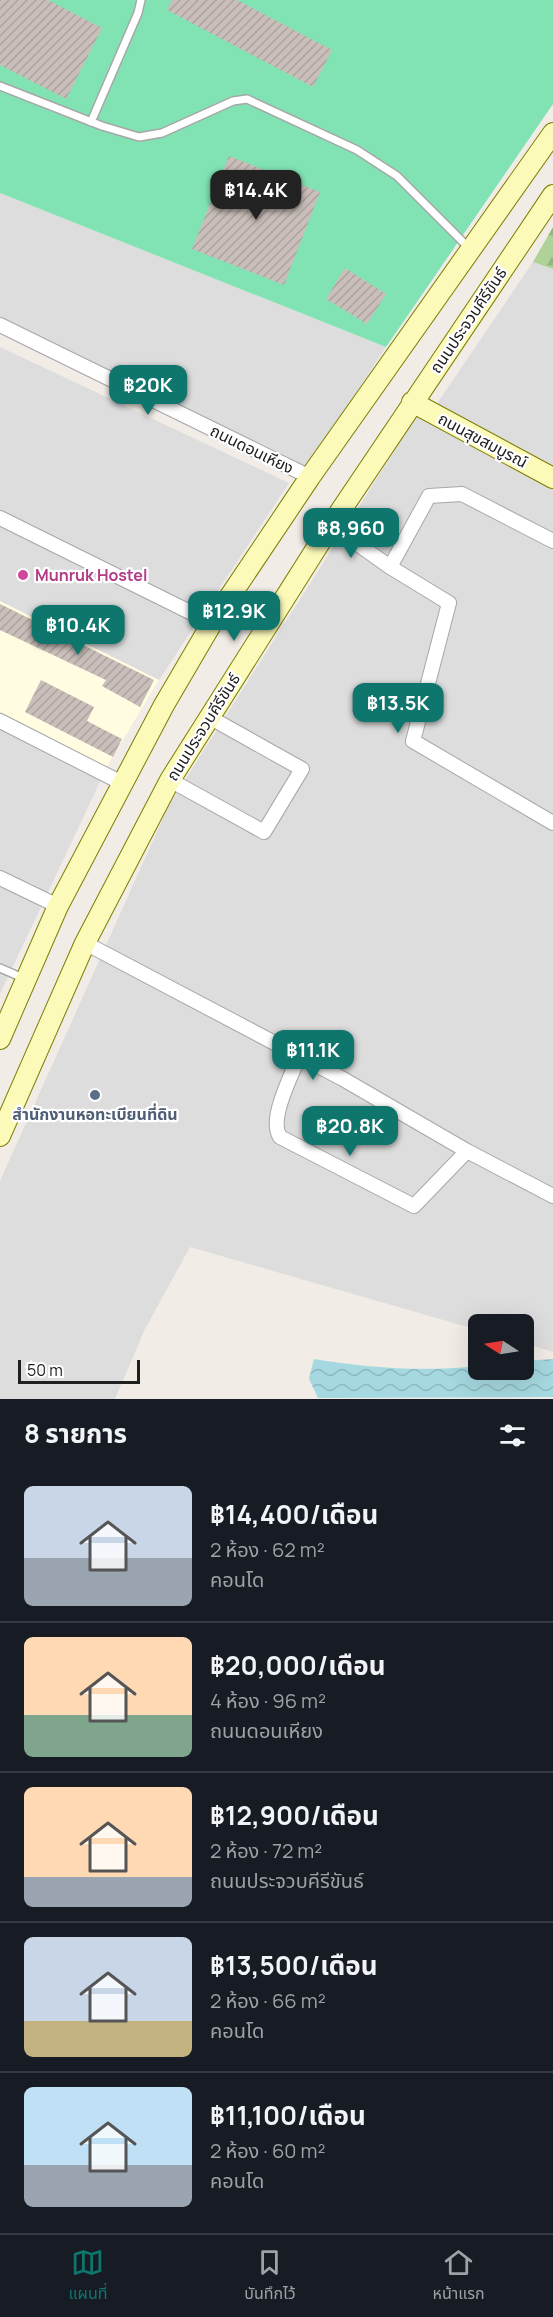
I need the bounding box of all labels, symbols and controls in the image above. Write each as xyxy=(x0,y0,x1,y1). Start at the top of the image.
pin: ฿14.4K xyxy=(207,170,305,221)
text: ฿14.4K xyxy=(224,176,288,203)
street label: ถนนประจวบคีรีขันธ์ xyxy=(424,263,512,377)
pin: ฿20K xyxy=(112,365,184,416)
text: ฿20K xyxy=(123,371,173,398)
street label: ถนนสุขสมบูรณ์ xyxy=(435,407,531,473)
street label: ถนนดอนเหียง xyxy=(207,419,297,479)
pin: ฿8,960 xyxy=(302,508,400,559)
text: ฿8,960 xyxy=(317,514,385,541)
place label: Munruk Hostel xyxy=(35,564,147,586)
marker: Munruk Hostel xyxy=(16,568,30,582)
pin: ฿12.9K xyxy=(185,591,283,642)
text: ฿12.9K xyxy=(202,597,266,624)
pin: ฿10.4K xyxy=(29,605,127,656)
text: ฿10.4K xyxy=(46,611,110,638)
street label: ถนนประจวบคีรีขันธ์ xyxy=(161,669,245,785)
pin: ฿13.5K xyxy=(349,683,447,734)
text: ฿13.5K xyxy=(367,689,429,716)
pin: ฿11.1K xyxy=(264,1030,362,1081)
text: ฿11.1K xyxy=(286,1036,340,1063)
marker: สำนักงานหอทะเบียนที่ดิน xyxy=(88,1088,102,1102)
place label: สำนักงานหอทะเบียนที่ดิน xyxy=(12,1103,178,1125)
pin: ฿20.8K xyxy=(301,1106,399,1157)
text: ฿20.8K xyxy=(316,1112,384,1139)
north arrow xyxy=(468,1314,534,1380)
map controls xyxy=(468,1314,534,1380)
scale bar xyxy=(18,1357,140,1384)
text: 50 m xyxy=(27,1359,63,1381)
text: 8 รายการ xyxy=(24,1415,127,1451)
icon: filters xyxy=(496,1419,529,1452)
text: ฿14,400/เดือน xyxy=(210,1496,378,1532)
icon: home xyxy=(72,1510,144,1582)
text: 2 ห้อง · 62 m² xyxy=(210,1536,325,1563)
text: คอนโด xyxy=(210,1566,264,1593)
text: ฿20,000/เดือน xyxy=(210,1647,385,1683)
icon: home xyxy=(72,1661,144,1733)
text: 4 ห้อง · 96 m² xyxy=(210,1687,326,1714)
text: ถนนดอนเหียง xyxy=(210,1717,323,1744)
text: ฿12,900/เดือน xyxy=(210,1797,379,1833)
icon: home xyxy=(72,1811,144,1883)
text: 2 ห้อง · 72 m² xyxy=(210,1837,322,1864)
text: ถนนประจวบคีรีขันธ์ xyxy=(210,1867,364,1894)
text: ฿13,500/เดือน xyxy=(210,1947,378,1983)
icon: home xyxy=(72,1961,144,2033)
text: 2 ห้อง · 66 m² xyxy=(210,1987,326,2014)
text: คอนโด xyxy=(210,2017,264,2044)
text: ฿11,100/เดือน xyxy=(210,2097,366,2133)
icon: home xyxy=(72,2111,144,2183)
text: 2 ห้อง · 60 m² xyxy=(210,2137,325,2164)
text: คอนโด xyxy=(210,2167,264,2194)
tab: แผนที่ xyxy=(68,2246,107,2306)
tab: บันทึกไว้ xyxy=(244,2246,296,2306)
tab: หน้าแรก xyxy=(433,2246,485,2306)

